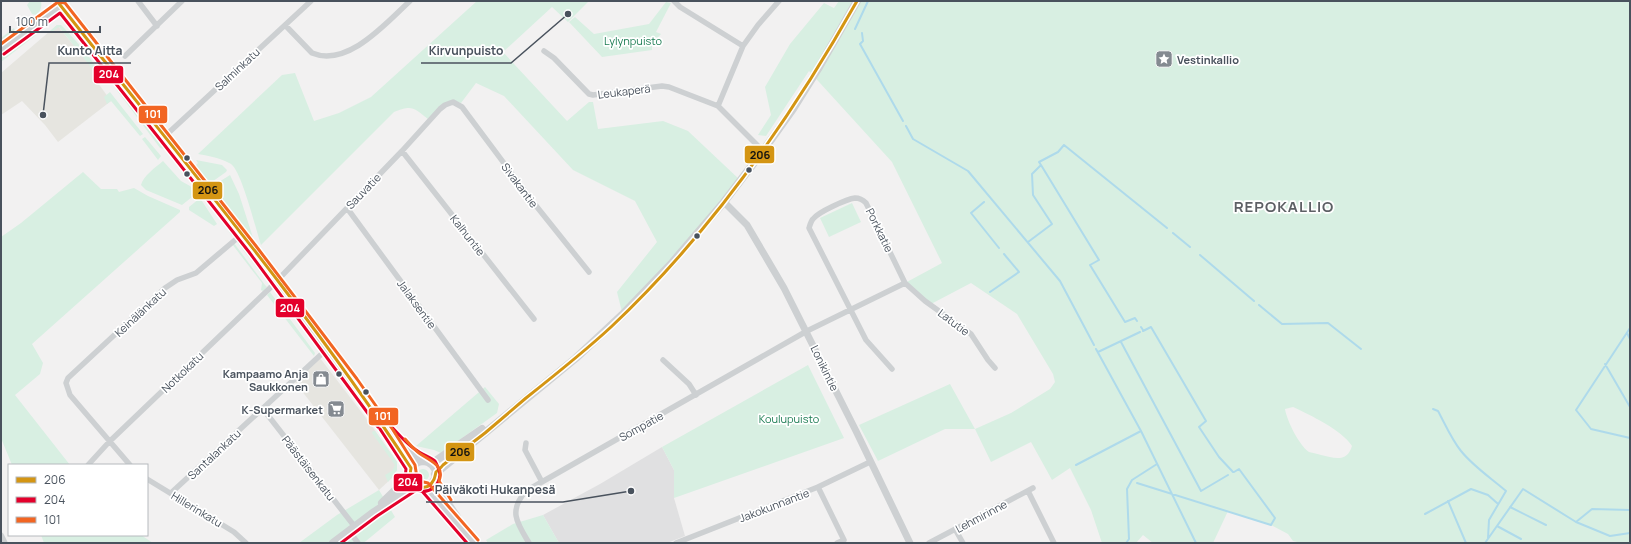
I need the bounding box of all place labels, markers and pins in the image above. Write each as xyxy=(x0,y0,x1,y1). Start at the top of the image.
callout: Kunto Aitta xyxy=(49,39,131,63)
callout: Kirvunpuisto xyxy=(421,39,511,63)
place icon: Vestinkallio xyxy=(1154,49,1174,69)
place label: Vestinkallio xyxy=(1177,52,1239,67)
unlabelled marker xyxy=(182,153,192,163)
unlabelled marker xyxy=(744,165,754,175)
unlabelled marker xyxy=(182,169,192,179)
unlabelled marker xyxy=(692,231,702,241)
place label: Kampaamo Anja Saukkonen xyxy=(223,366,308,394)
shop icon: Kampaamo Anja Saukkonen xyxy=(311,369,331,389)
unlabelled marker xyxy=(334,369,344,379)
unlabelled marker xyxy=(361,387,371,397)
supermarket icon: K-Supermarket xyxy=(326,399,346,419)
place label: K-Supermarket xyxy=(242,402,323,417)
callout: Päiväkoti Hukanpesä xyxy=(426,478,563,502)

